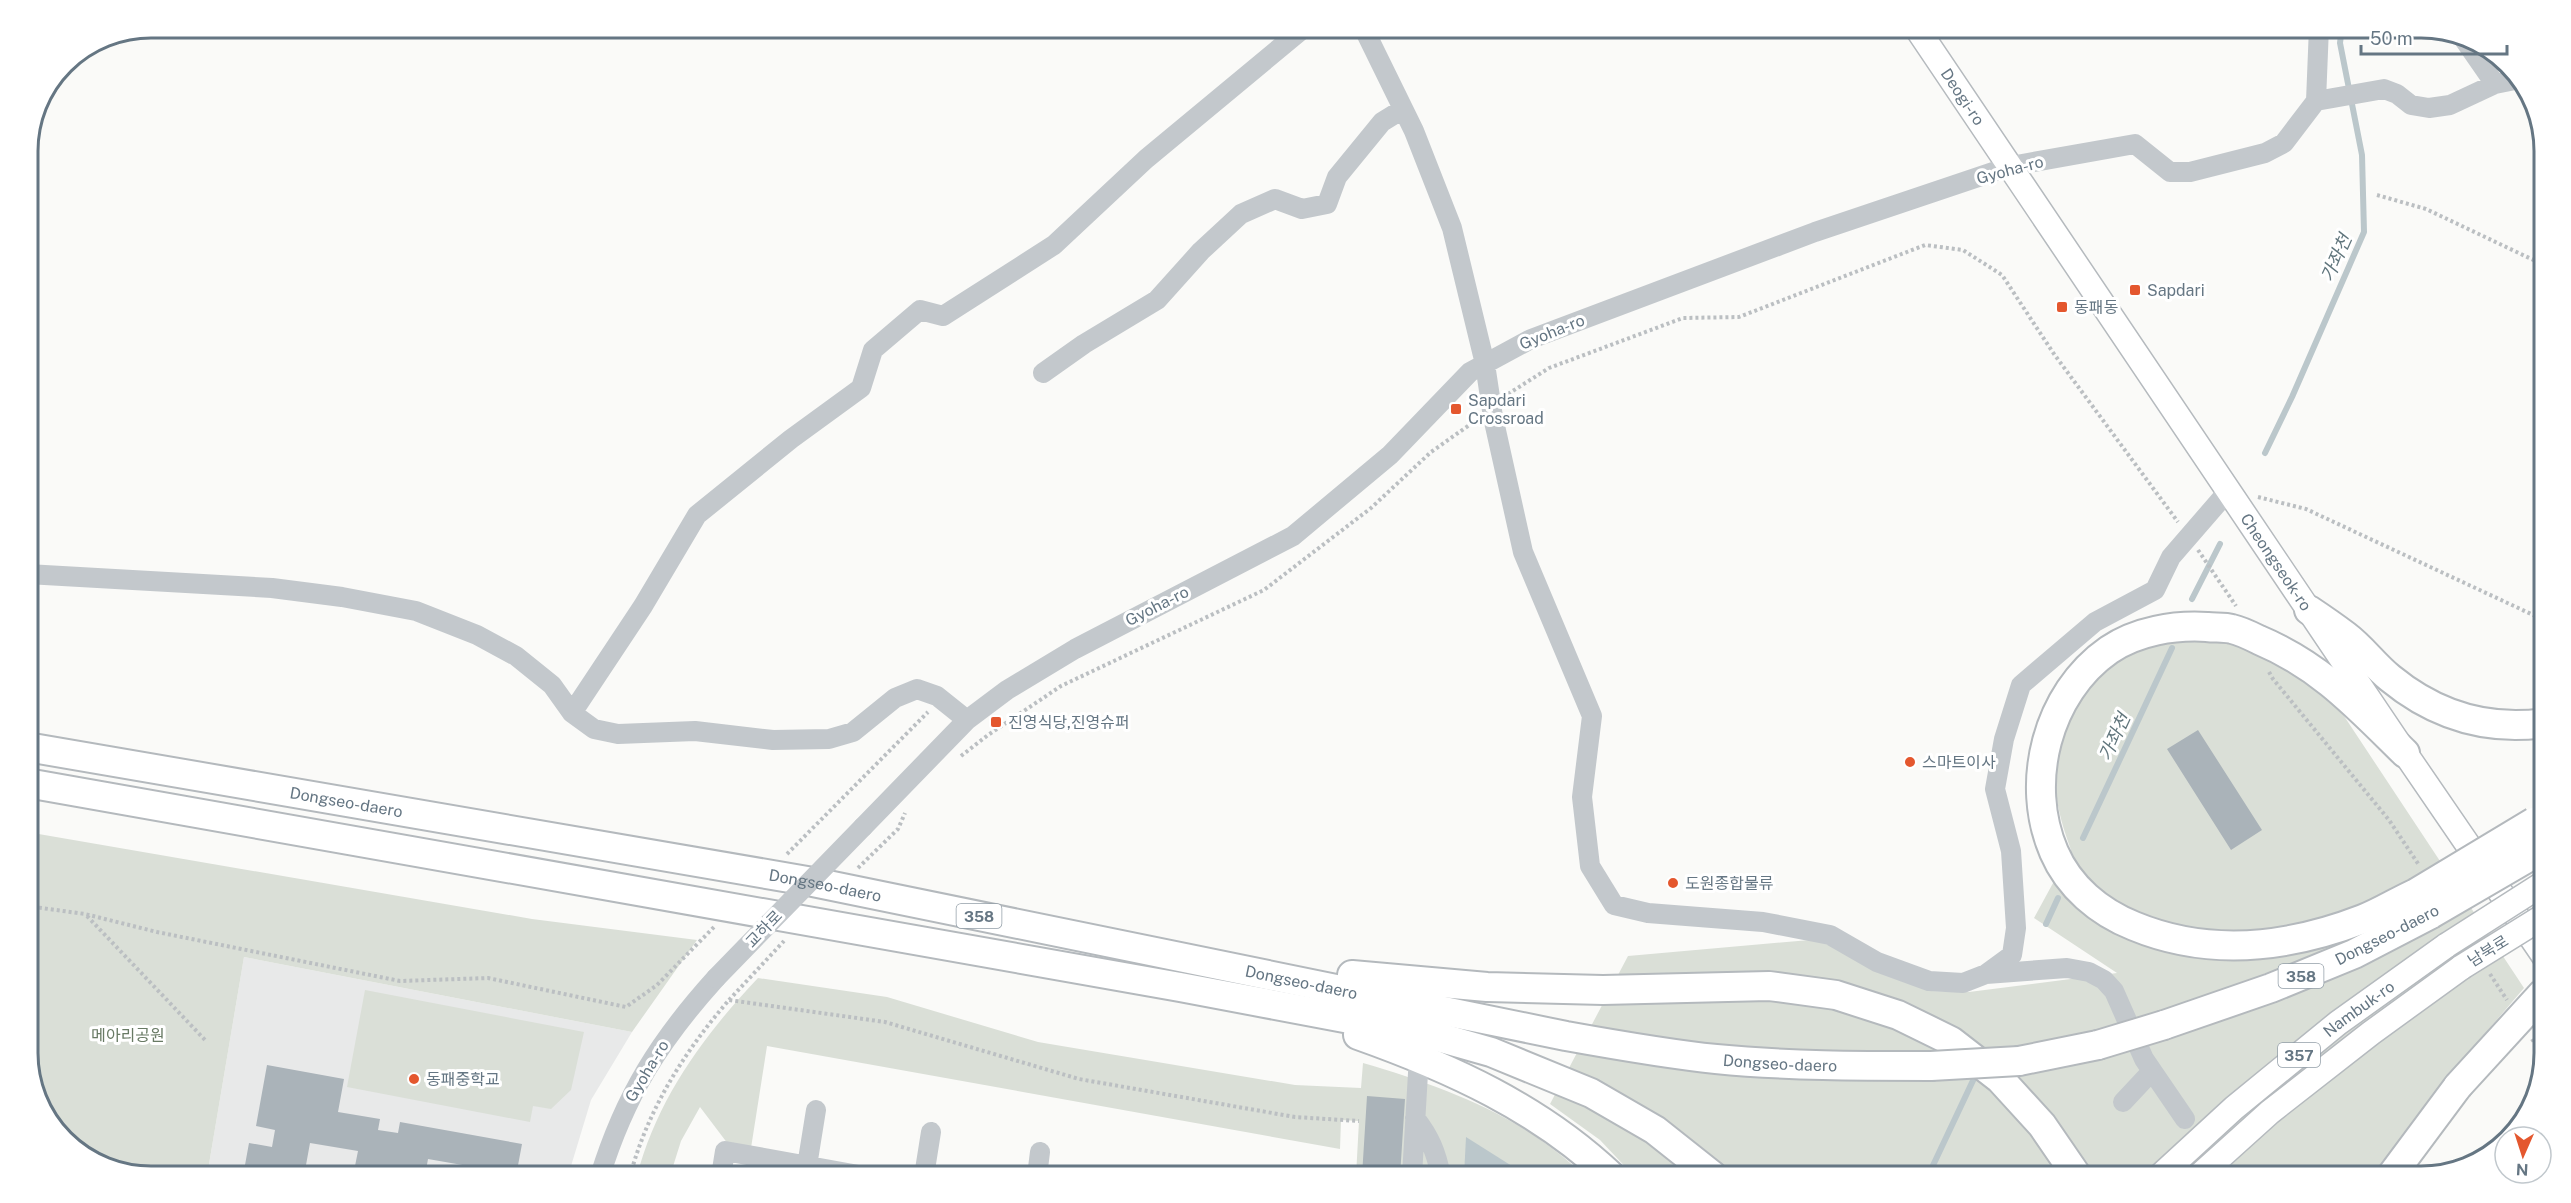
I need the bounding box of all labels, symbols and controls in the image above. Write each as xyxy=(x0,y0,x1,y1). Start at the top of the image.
scale bar xyxy=(2361,18,2506,56)
text: 50 m xyxy=(2370,28,2413,49)
street label: Deogi-ro xyxy=(1937,65,1989,129)
street label: Gyoha-ro xyxy=(1974,152,2046,188)
water label: 가좌천 xyxy=(2316,229,2357,285)
place label: Sapdari xyxy=(2147,281,2205,300)
marker: Sapdari xyxy=(2128,283,2142,297)
place label: 동패동 xyxy=(2074,298,2118,317)
marker: 동패동 xyxy=(2055,300,2069,314)
street label: Gyoha-ro xyxy=(1517,310,1587,354)
place label: Sapdari Crossroad xyxy=(1468,391,1544,428)
marker: Sapdari Crossroad xyxy=(1449,402,1463,416)
street label: Cheongseok-ro xyxy=(2237,510,2316,614)
street label: Gyoha-ro xyxy=(1122,582,1192,630)
water label: 가좌천 xyxy=(2094,708,2135,764)
place label: 진영식당,진영슈퍼 xyxy=(1008,713,1130,732)
marker: 진영식당,진영슈퍼 xyxy=(989,715,1003,729)
place label: 스마트이사 xyxy=(1922,753,1996,772)
marker: 스마트이사 xyxy=(1903,755,1917,769)
street label: Dongseo-daero xyxy=(288,783,404,821)
street label: Dongseo-daero xyxy=(767,865,883,905)
place label: 도원종합물류 xyxy=(1685,874,1774,893)
marker: 도원종합물류 xyxy=(1666,876,1680,890)
street label: Dongseo-daero xyxy=(2332,901,2442,969)
road number: 358 xyxy=(956,904,1002,928)
street label: 교하로 xyxy=(742,906,786,951)
street label: 남북로 xyxy=(2464,931,2512,971)
street label: Dongseo-daero xyxy=(1243,961,1359,1003)
road number: 358 xyxy=(2278,964,2324,988)
street label: Nambuk-ro xyxy=(2319,976,2398,1041)
park label: 메아리공원 xyxy=(91,1026,165,1045)
street label: Gyoha-ro xyxy=(621,1037,673,1105)
road number: 357 xyxy=(2278,1043,2320,1067)
street label: Dongseo-daero xyxy=(1722,1050,1837,1075)
place label: 동패중학교 xyxy=(426,1070,500,1089)
marker: 동패중학교 xyxy=(407,1072,421,1086)
north arrow xyxy=(2493,1125,2553,1185)
text: N xyxy=(2515,1160,2529,1179)

